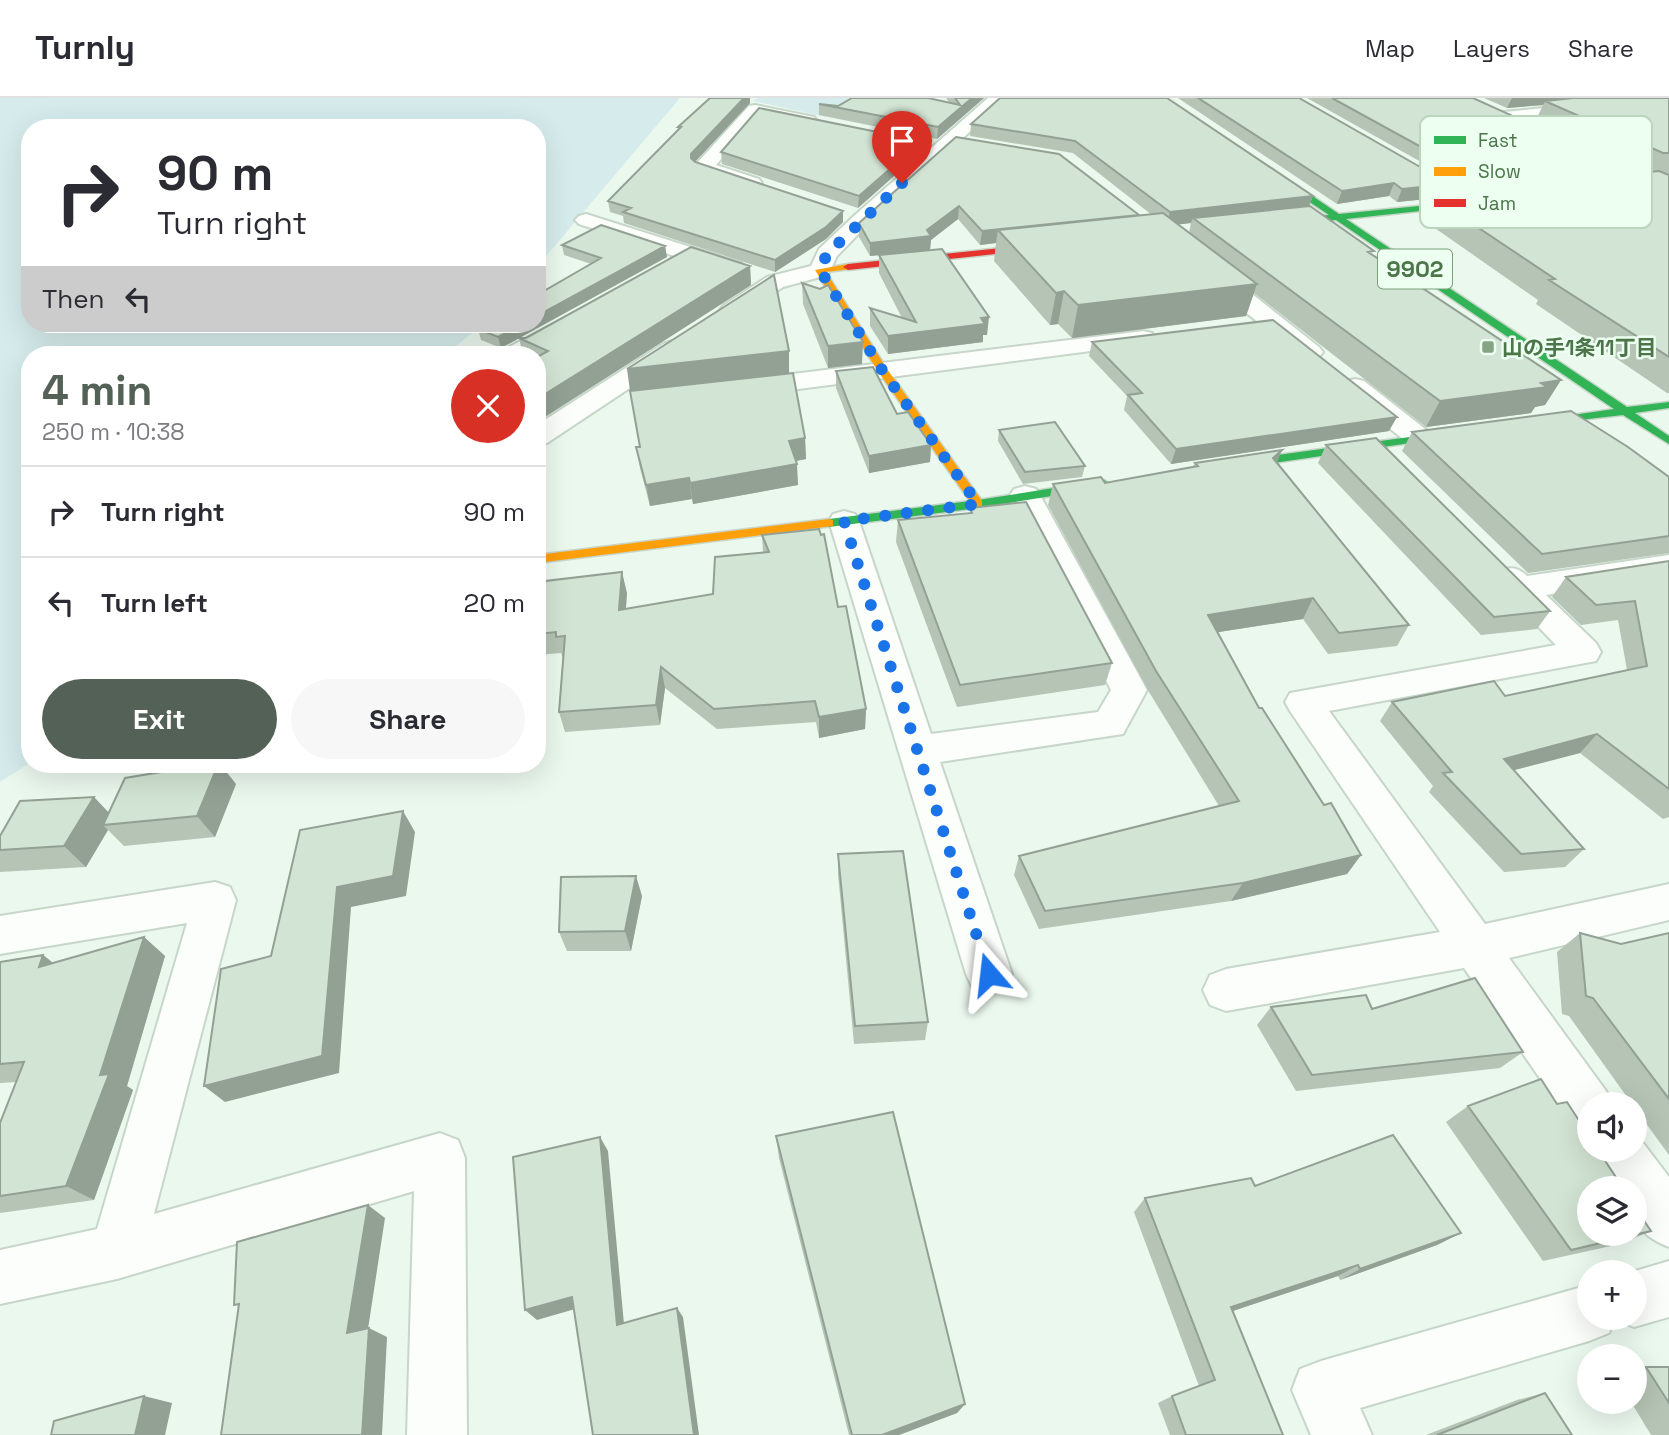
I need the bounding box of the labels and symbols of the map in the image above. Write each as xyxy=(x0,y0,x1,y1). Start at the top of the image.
pin xyxy=(872,111,932,183)
legend xyxy=(1420,116,1652,228)
text: Fast xyxy=(1478,128,1518,153)
text: Slow xyxy=(1478,159,1521,184)
text: Jam xyxy=(1478,191,1516,216)
road number: 9902 xyxy=(1378,250,1452,288)
place label: 山の手1条11丁目 xyxy=(1502,334,1656,361)
marker: 山の手1条11丁目 xyxy=(1480,339,1496,355)
position arrow xyxy=(952,937,1026,1011)

